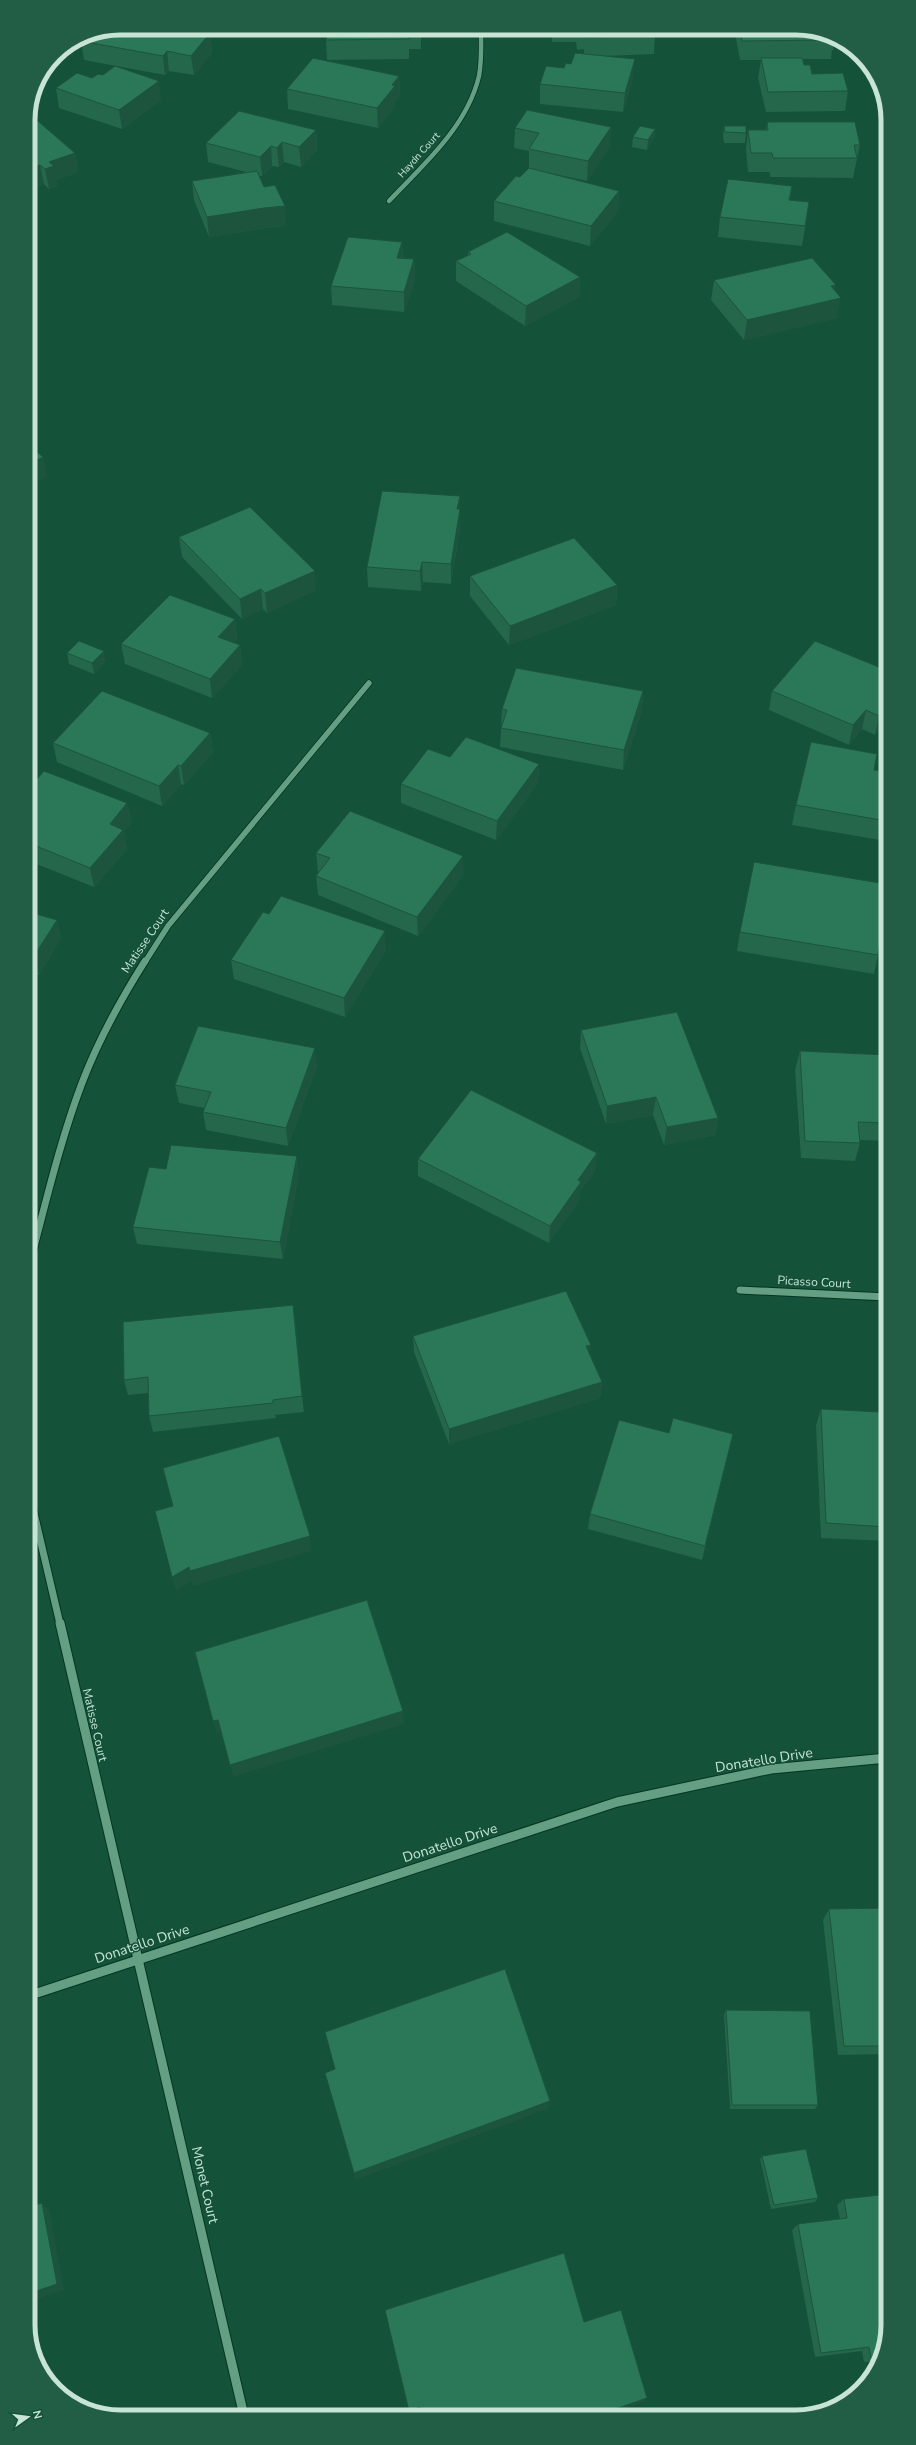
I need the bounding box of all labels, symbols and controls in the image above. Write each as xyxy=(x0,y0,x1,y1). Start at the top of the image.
street label: Haydn Court xyxy=(395,129,444,181)
street label: Matisse Court xyxy=(118,905,173,976)
street label: Picasso Court xyxy=(777,1272,852,1292)
street label: Matisse Court xyxy=(79,1687,111,1764)
street label: Donatello Drive xyxy=(714,1743,814,1777)
street label: Donatello Drive xyxy=(400,1819,500,1867)
street label: Donatello Drive xyxy=(92,1920,192,1968)
street label: Monet Court xyxy=(187,2145,223,2225)
north arrow xyxy=(8,2397,48,2437)
text: N xyxy=(29,2409,45,2421)

